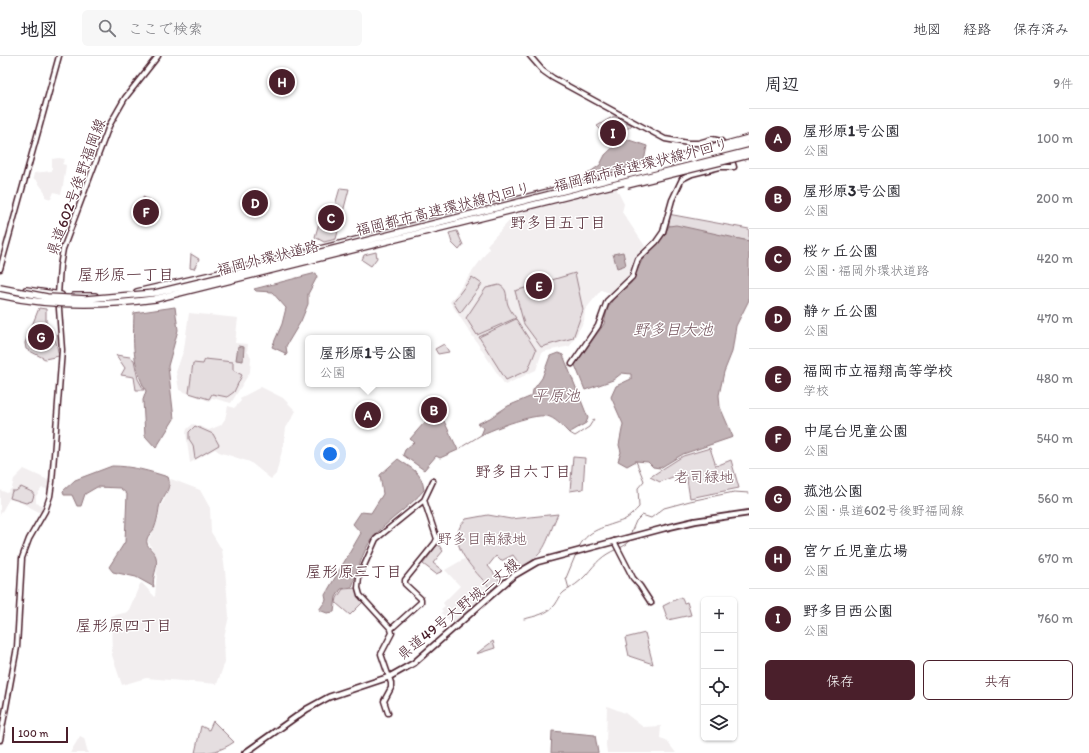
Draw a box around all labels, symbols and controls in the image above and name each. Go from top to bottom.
search box [82,10,362,46]
icon: search [96,17,118,39]
text: 地図 [20,18,58,41]
text: ここで検索 [128,20,203,38]
text: 地図 [913,21,941,38]
text: 経路 [963,21,991,38]
text: 保存済み [1013,21,1069,38]
pin: H [269,67,295,97]
text: 周辺 [765,74,799,94]
text: 9件 [1053,76,1073,91]
street label: 県道602号後野福岡線 [43,116,109,258]
pin: I [600,118,626,148]
text: 屋形原1号公園 [803,122,900,140]
text: A [774,131,782,146]
text: 100 m [1037,131,1073,146]
street label: 福岡都市高速環状線外回り [551,134,731,196]
text: 公園 [803,143,829,158]
street label: 福岡都市高速環状線内回り [353,178,533,240]
text: 屋形原3号公園 [803,182,901,200]
pin: D [242,188,268,218]
text: B [774,191,782,206]
text: 200 m [1036,191,1073,206]
pin: F [133,197,159,227]
pin: C [318,203,344,233]
text: 公園 [803,203,829,218]
district label: 野多目五丁目 [510,213,606,232]
street label: 福岡外環状道路 [215,237,321,279]
text: 桜ヶ丘公園 [803,242,878,260]
text: C [774,251,782,266]
text: 420 m [1036,251,1073,266]
text: 公園 · 福岡外環状道路 [803,263,929,278]
district label: 屋形原一丁目 [78,265,174,284]
pin: E [526,271,552,301]
text: 静ヶ丘公園 [803,302,878,320]
text: D [774,311,782,326]
text: 470 m [1037,311,1073,326]
water label: 野多目大池 [633,320,714,339]
pin: G [28,322,54,352]
text: 公園 [803,323,829,338]
popup [305,335,431,387]
text: 屋形原1号公園 [320,344,416,362]
text: 福岡市立福翔高等学校 [803,362,953,380]
text: 公園 [320,365,346,380]
text: E [774,371,782,386]
text: 480 m [1036,371,1073,386]
text: 学校 [803,383,829,398]
water label: 平原池 [532,386,581,405]
pin: B [421,395,447,425]
pin: A [355,400,381,430]
text: 中尾台児童公園 [803,422,908,440]
text: F [775,431,781,446]
text: 540 m [1036,431,1073,446]
text: 公園 [803,443,829,458]
your location [320,444,340,464]
district label: 野多目六丁目 [475,462,571,481]
park label: 老司緑地 [674,468,734,486]
text: 菰池公園 [803,482,863,500]
text: G [774,491,782,506]
text: 560 m [1037,491,1073,506]
text: 公園 · 県道602号後野福岡線 [803,503,964,518]
park label: 野多目南緑地 [437,530,527,548]
text: 宮ケ丘児童広場 [803,542,908,560]
text: H [774,551,783,566]
text: 670 m [1038,551,1073,566]
street label: 県道49号大野城二丈線 [393,554,523,664]
district label: 屋形原三丁目 [306,562,402,581]
text: 公園 [803,563,829,578]
map controls [701,597,737,741]
button: + [701,597,737,633]
text: 野多目西公園 [803,602,893,620]
text: I [776,611,780,626]
text: 760 m [1038,611,1073,626]
district label: 屋形原四丁目 [76,616,172,635]
text: 公園 [803,623,829,638]
button: − [701,633,737,669]
button: 保存 [765,660,915,700]
button: 共有 [923,660,1073,700]
button: locate [701,669,737,705]
button: layers [701,705,737,741]
scale bar [12,725,68,744]
text: 100 m [18,727,48,740]

